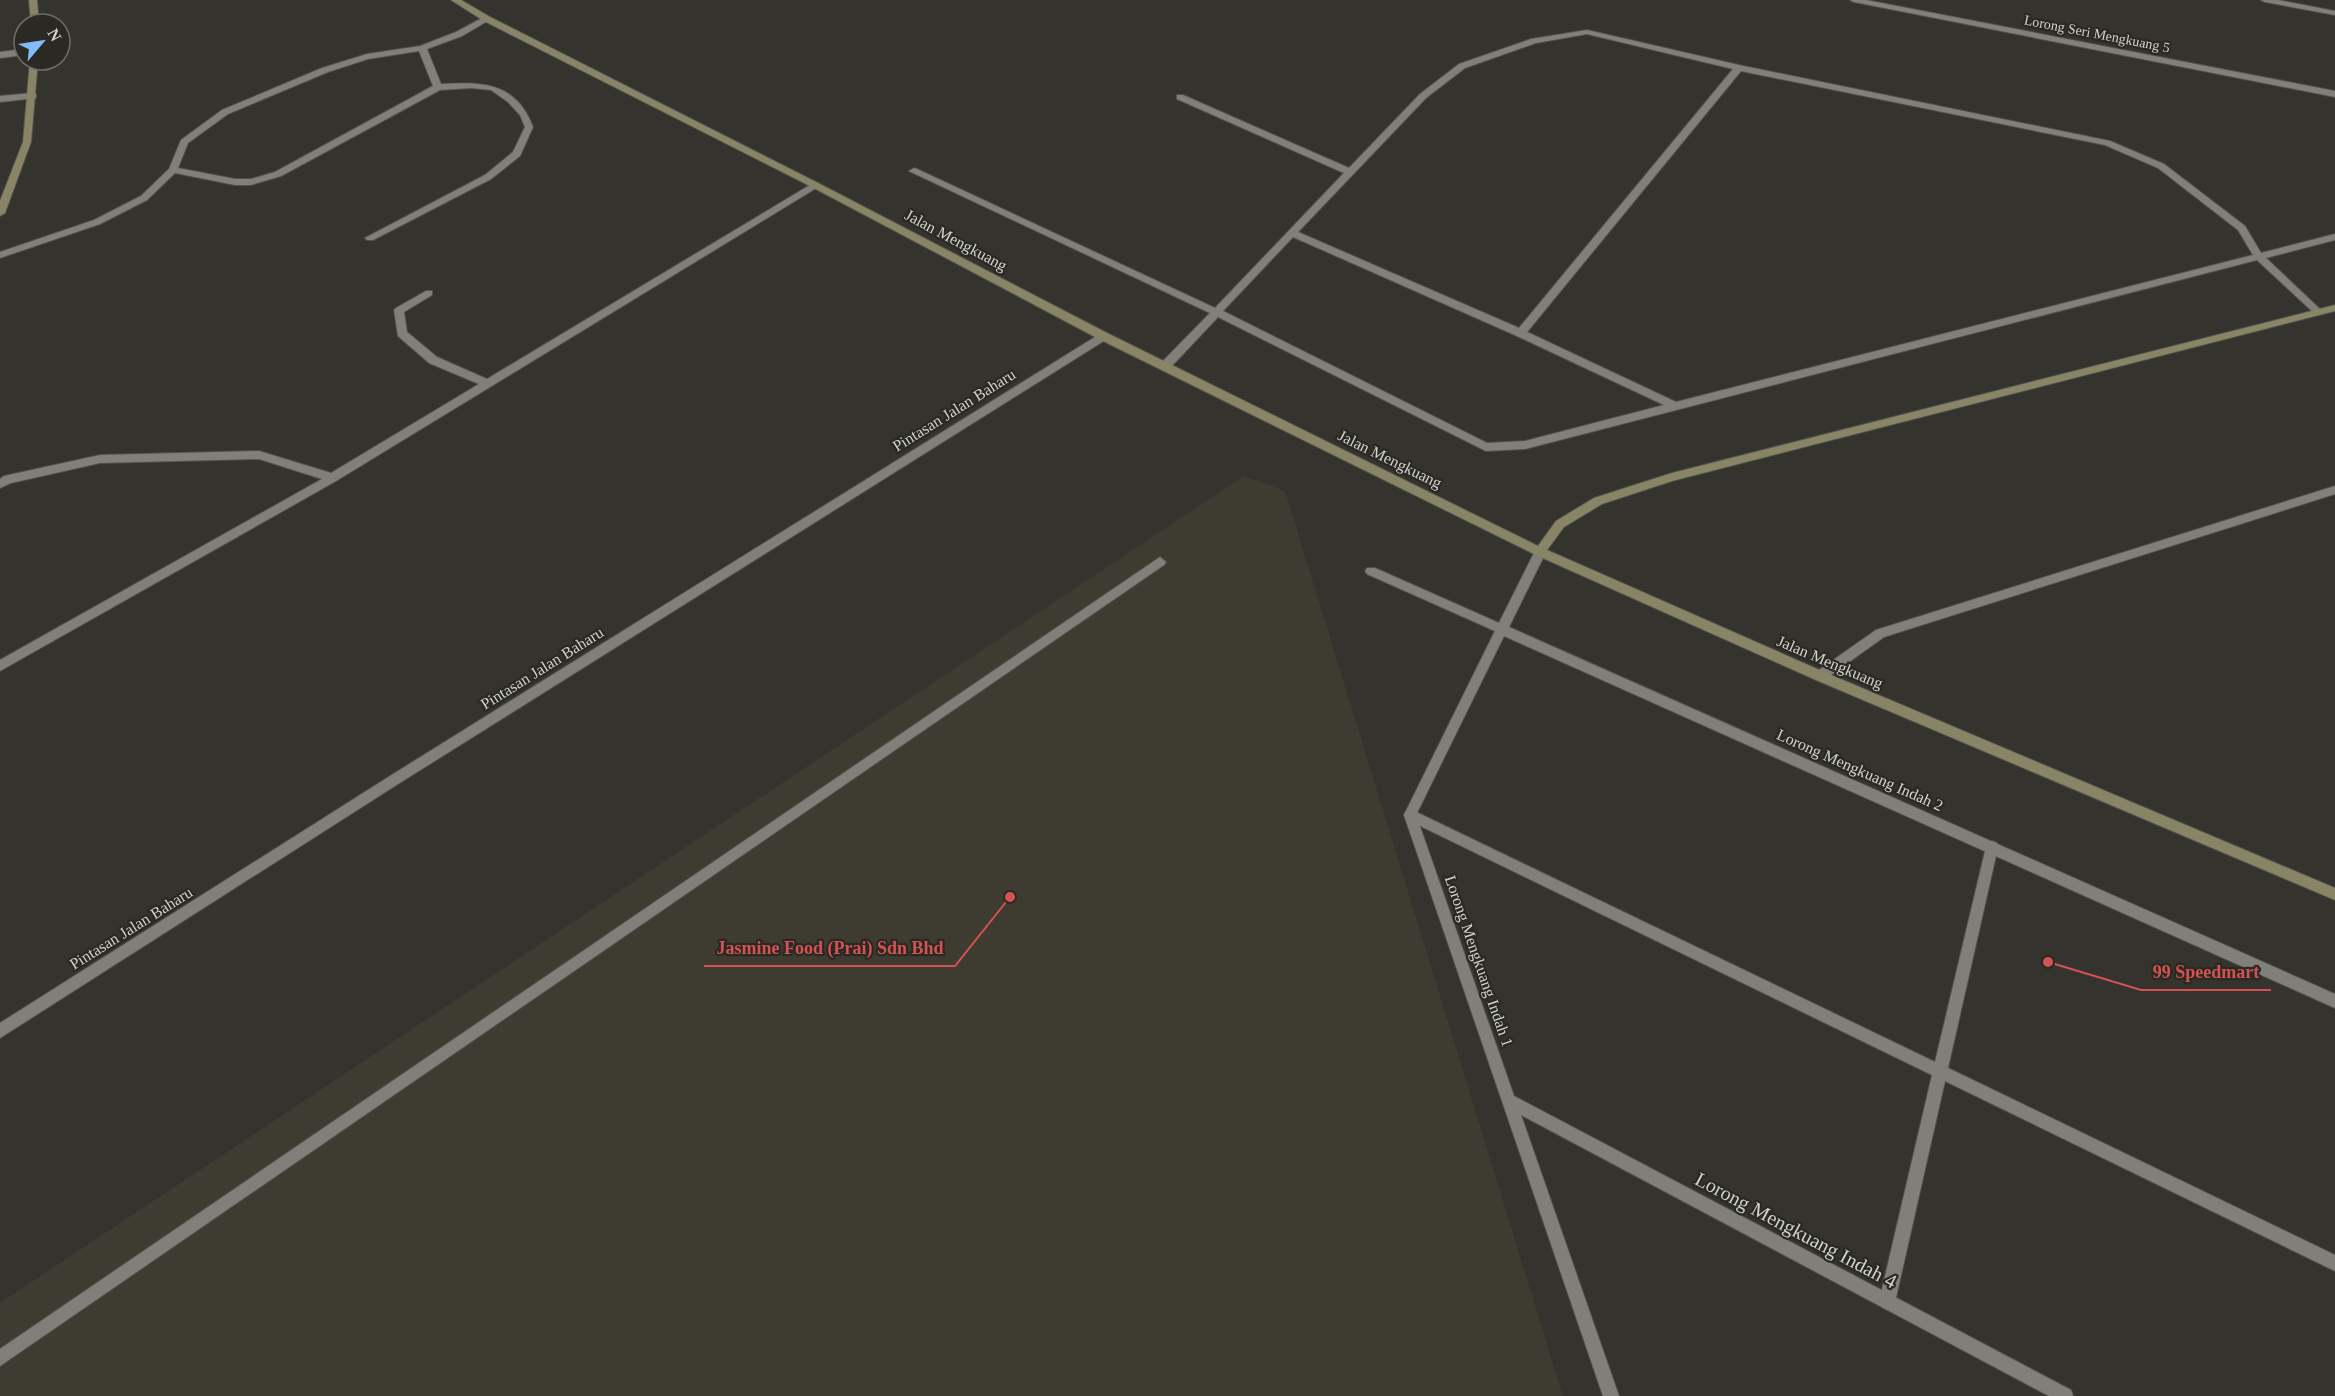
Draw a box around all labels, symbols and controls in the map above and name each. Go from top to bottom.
north arrow [12,12,72,72]
street label: Lorong Seri Mengkuang 5 [2023,13,2171,55]
text: N [44,26,65,45]
street label: Jalan Mengkuang [902,206,1010,275]
street label: Pintasan Jalan Baharu [890,365,1018,455]
street label: Jalan Mengkuang [1335,427,1445,492]
street label: Pintasan Jalan Baharu [478,623,606,713]
street label: Jalan Mengkuang [1774,632,1885,693]
street label: Lorong Mengkuang Indah 2 [1774,726,1946,815]
street label: Lorong Mengkuang Indah 1 [1441,873,1516,1049]
street label: Pintasan Jalan Baharu [67,883,195,973]
callout: Jasmine Food (Prai) Sdn Bhd [704,930,955,966]
text: Jasmine Food (Prai) Sdn Bhd [716,938,944,959]
callout: 99 Speedmart [2141,954,2271,990]
text: 99 Speedmart [2153,962,2259,982]
street label: Lorong Mengkuang Indah 4 [1691,1167,1900,1293]

